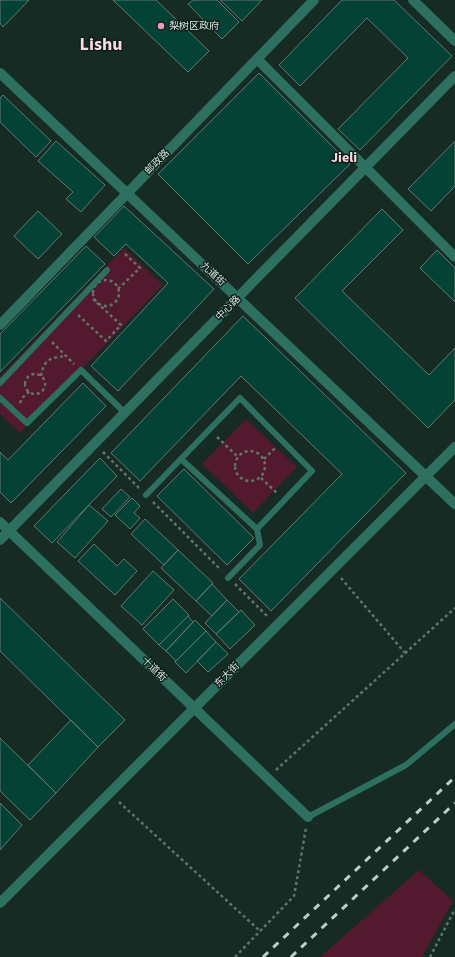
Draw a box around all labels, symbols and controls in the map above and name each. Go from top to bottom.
place label: 梨树区政府 [169,19,219,33]
marker: 梨树区政府 [156,21,166,31]
district label: Lishu [80,32,122,57]
street label: 邮政路 [142,146,172,178]
district label: Jieli [331,148,357,168]
street label: 九道街 [197,259,229,289]
street label: 中心路 [212,292,244,324]
street label: 十道街 [138,654,170,684]
street label: 东大街 [211,659,243,691]

